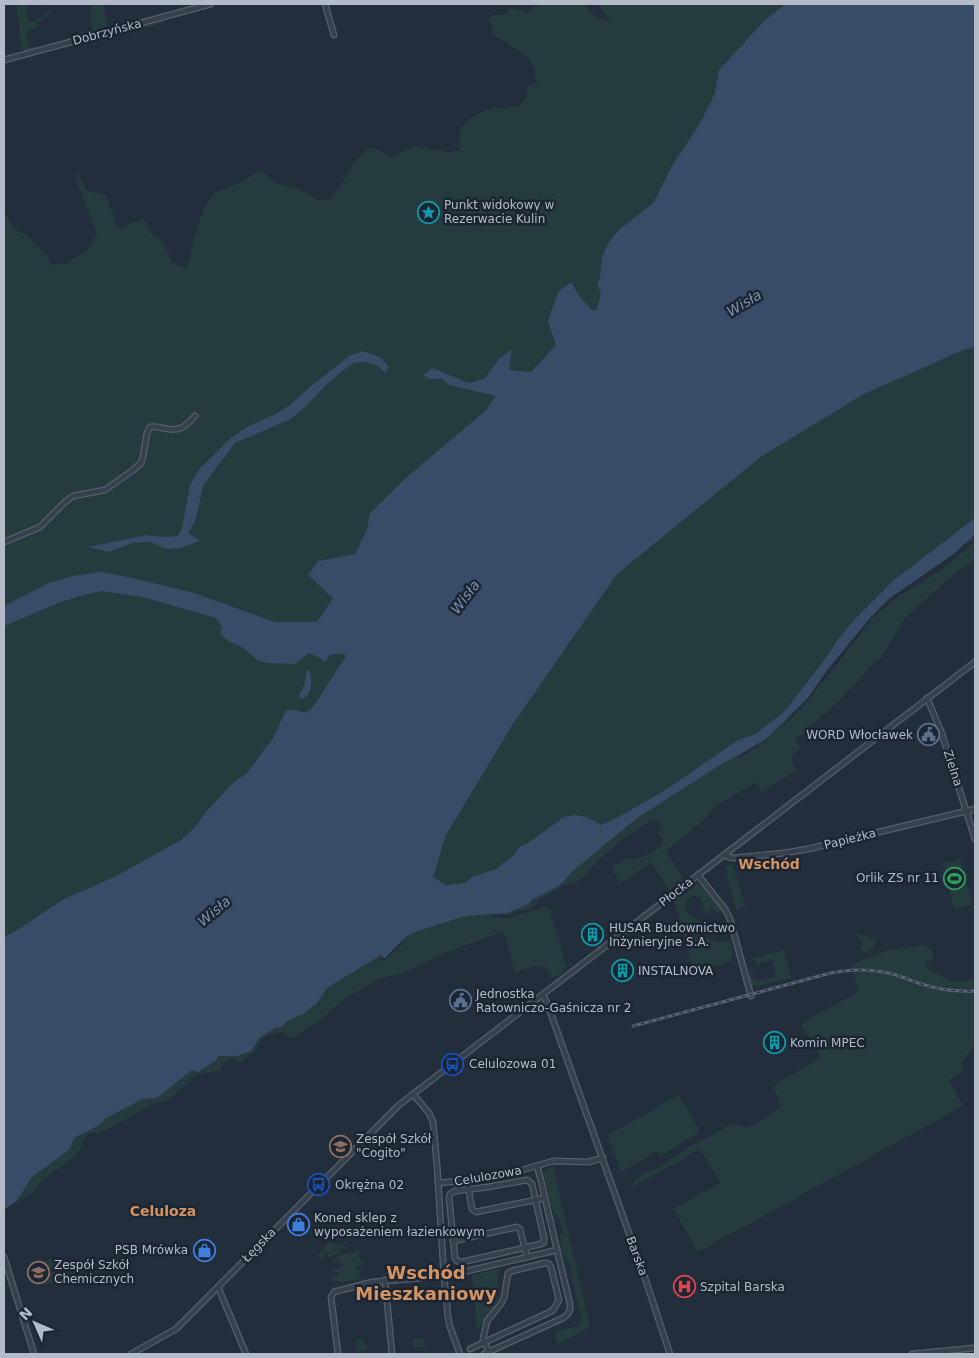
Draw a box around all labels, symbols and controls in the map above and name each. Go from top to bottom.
street label: Dobrzyńska [71,16,143,48]
place label: Punkt widokowy w Rezerwacie Kulin [444,198,554,226]
place icon: Punkt widokowy w Rezerwacie Kulin [416,200,440,224]
water label: Wisła [724,286,764,320]
water label: Wisła [447,577,483,617]
public building icon: WORD Włocławek [917,723,941,747]
place label: WORD Włocławek [806,728,913,742]
street label: Zielna [941,748,965,788]
street label: Papieżka [823,826,877,852]
district label: Wschód [738,856,800,872]
sports icon: Orlik ZS nr 11 [943,866,967,890]
place label: Orlik ZS nr 11 [856,871,939,885]
street label: Płocka [656,875,696,909]
water label: Wisła [194,893,234,929]
place label: HUSAR Budownictwo Inżynieryjne S.A. [609,921,735,949]
building icon: HUSAR Budownictwo Inżynieryjne S.A. [581,923,605,947]
building icon: INSTALNOVA [610,959,634,983]
place label: INSTALNOVA [638,964,714,978]
place label: Jednostka Ratowniczo-Gaśnicza nr 2 [475,987,631,1015]
public building icon: Jednostka Ratowniczo-Gaśnicza nr 2 [448,989,472,1013]
building icon: Komin MPEC [762,1031,786,1055]
place label: Komin MPEC [790,1036,865,1050]
bus stop icon: Celulozowa 01 [441,1052,465,1076]
place label: Celulozowa 01 [469,1057,556,1071]
place label: Zespół Szkół "Cogito" [356,1132,432,1160]
school or university icon: Zespół Szkół "Cogito" [328,1134,352,1158]
street label: Celulozowa [453,1163,523,1189]
bus stop icon: Okrężna 02 [307,1173,331,1197]
place label: Okrężna 02 [335,1178,404,1192]
district label: Celuloza [130,1203,196,1219]
place label: Koned sklep z wyposażeniem łazienkowym [314,1211,485,1239]
shop icon: Koned sklep z wyposażeniem łazienkowym [286,1213,310,1237]
street label: Łęgska [239,1225,279,1266]
street label: Barska [623,1234,651,1278]
shop icon: PSB Mrówka [192,1238,216,1262]
place label: PSB Mrówka [115,1243,188,1257]
place label: Zespół Szkół Chemicznych [54,1258,134,1286]
school or university icon: Zespół Szkół Chemicznych [26,1260,50,1284]
district label: Wschód Mieszkaniowy [355,1262,497,1304]
hospital icon: Szpital Barska [672,1275,696,1299]
place label: Szpital Barska [700,1280,785,1294]
north arrow [10,1298,60,1348]
text: N [16,1304,36,1324]

